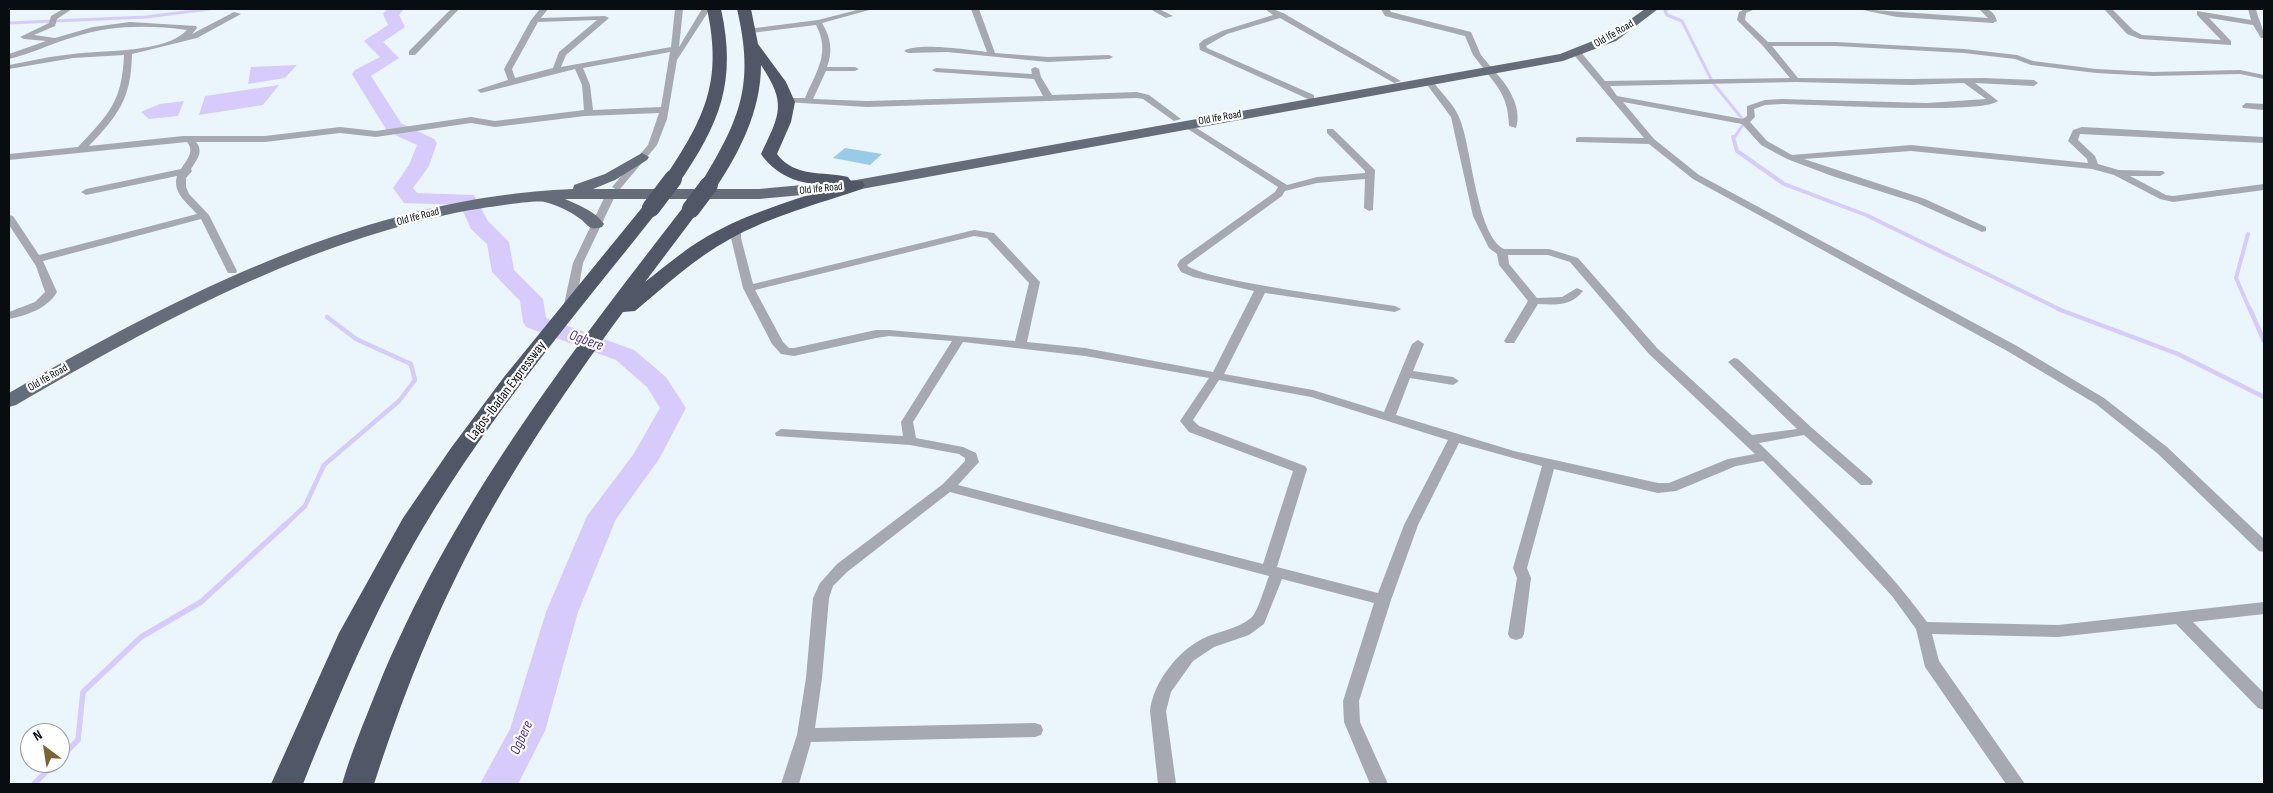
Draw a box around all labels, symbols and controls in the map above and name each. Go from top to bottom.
street label: Old Ife Road [1592,17,1636,51]
street label: Old Ife Road [1197,108,1243,128]
street label: Old Ife Road [799,180,843,198]
street label: Old Ife Road [395,205,441,229]
water label: Ogbere [566,327,606,355]
street label: Lagos-Ibadan Expressway [464,338,550,444]
street label: Old Ife Road [26,361,70,395]
water label: Ogbere [507,718,537,758]
north arrow [20,723,70,773]
text: N [30,726,45,745]

